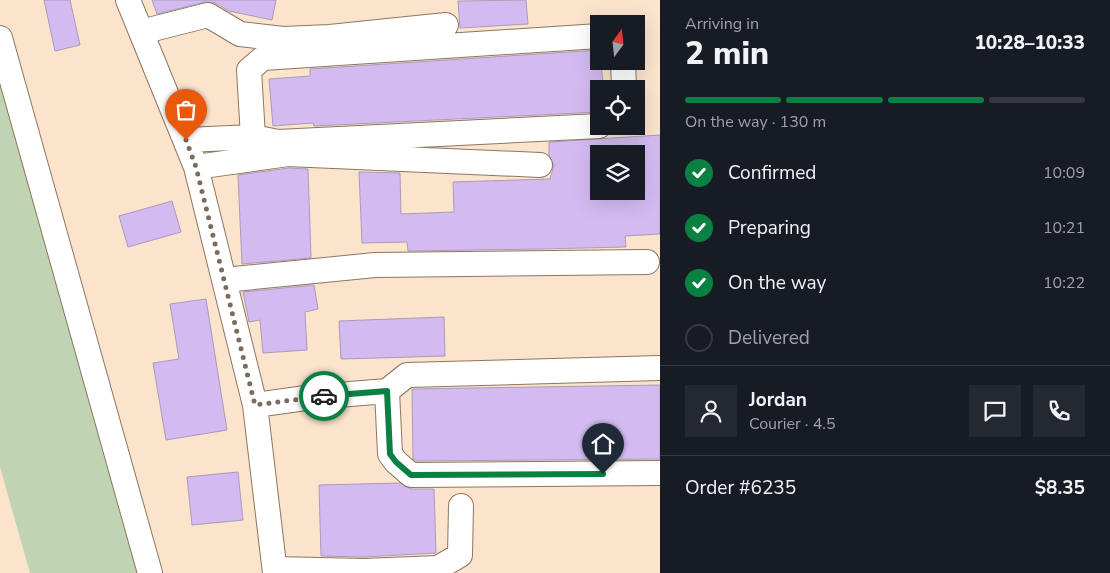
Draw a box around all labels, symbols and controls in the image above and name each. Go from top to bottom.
text: Arriving in [685,13,759,35]
north arrow [590,15,645,70]
map controls [590,15,645,200]
text: 10:28–10:33 [974,30,1085,56]
text: 2 min [685,32,769,75]
button: locate [590,80,645,135]
pin [165,89,207,140]
icon: bag [172,96,200,124]
text: On the way · 130 m [685,111,826,133]
button: layers [590,145,645,200]
icon: check [685,159,713,187]
text: Confirmed [728,160,816,186]
text: 10:09 [1043,162,1085,184]
icon: check [685,214,713,242]
text: Preparing [728,215,811,241]
text: 10:21 [1043,217,1085,239]
icon: check [685,269,713,297]
text: On the way [728,270,826,296]
text: 10:22 [1043,272,1085,294]
text: Delivered [728,325,810,351]
courier [299,371,349,421]
icon: car [310,382,338,410]
button: person [685,385,737,437]
button: chat [969,385,1021,437]
button: phone [1033,385,1085,437]
text: Jordan [749,387,807,413]
text: Courier · 4.5 [749,413,835,435]
pin [582,423,624,474]
icon: home [589,430,617,458]
text: Order #6235 [685,475,796,501]
text: $8.35 [1035,475,1085,501]

